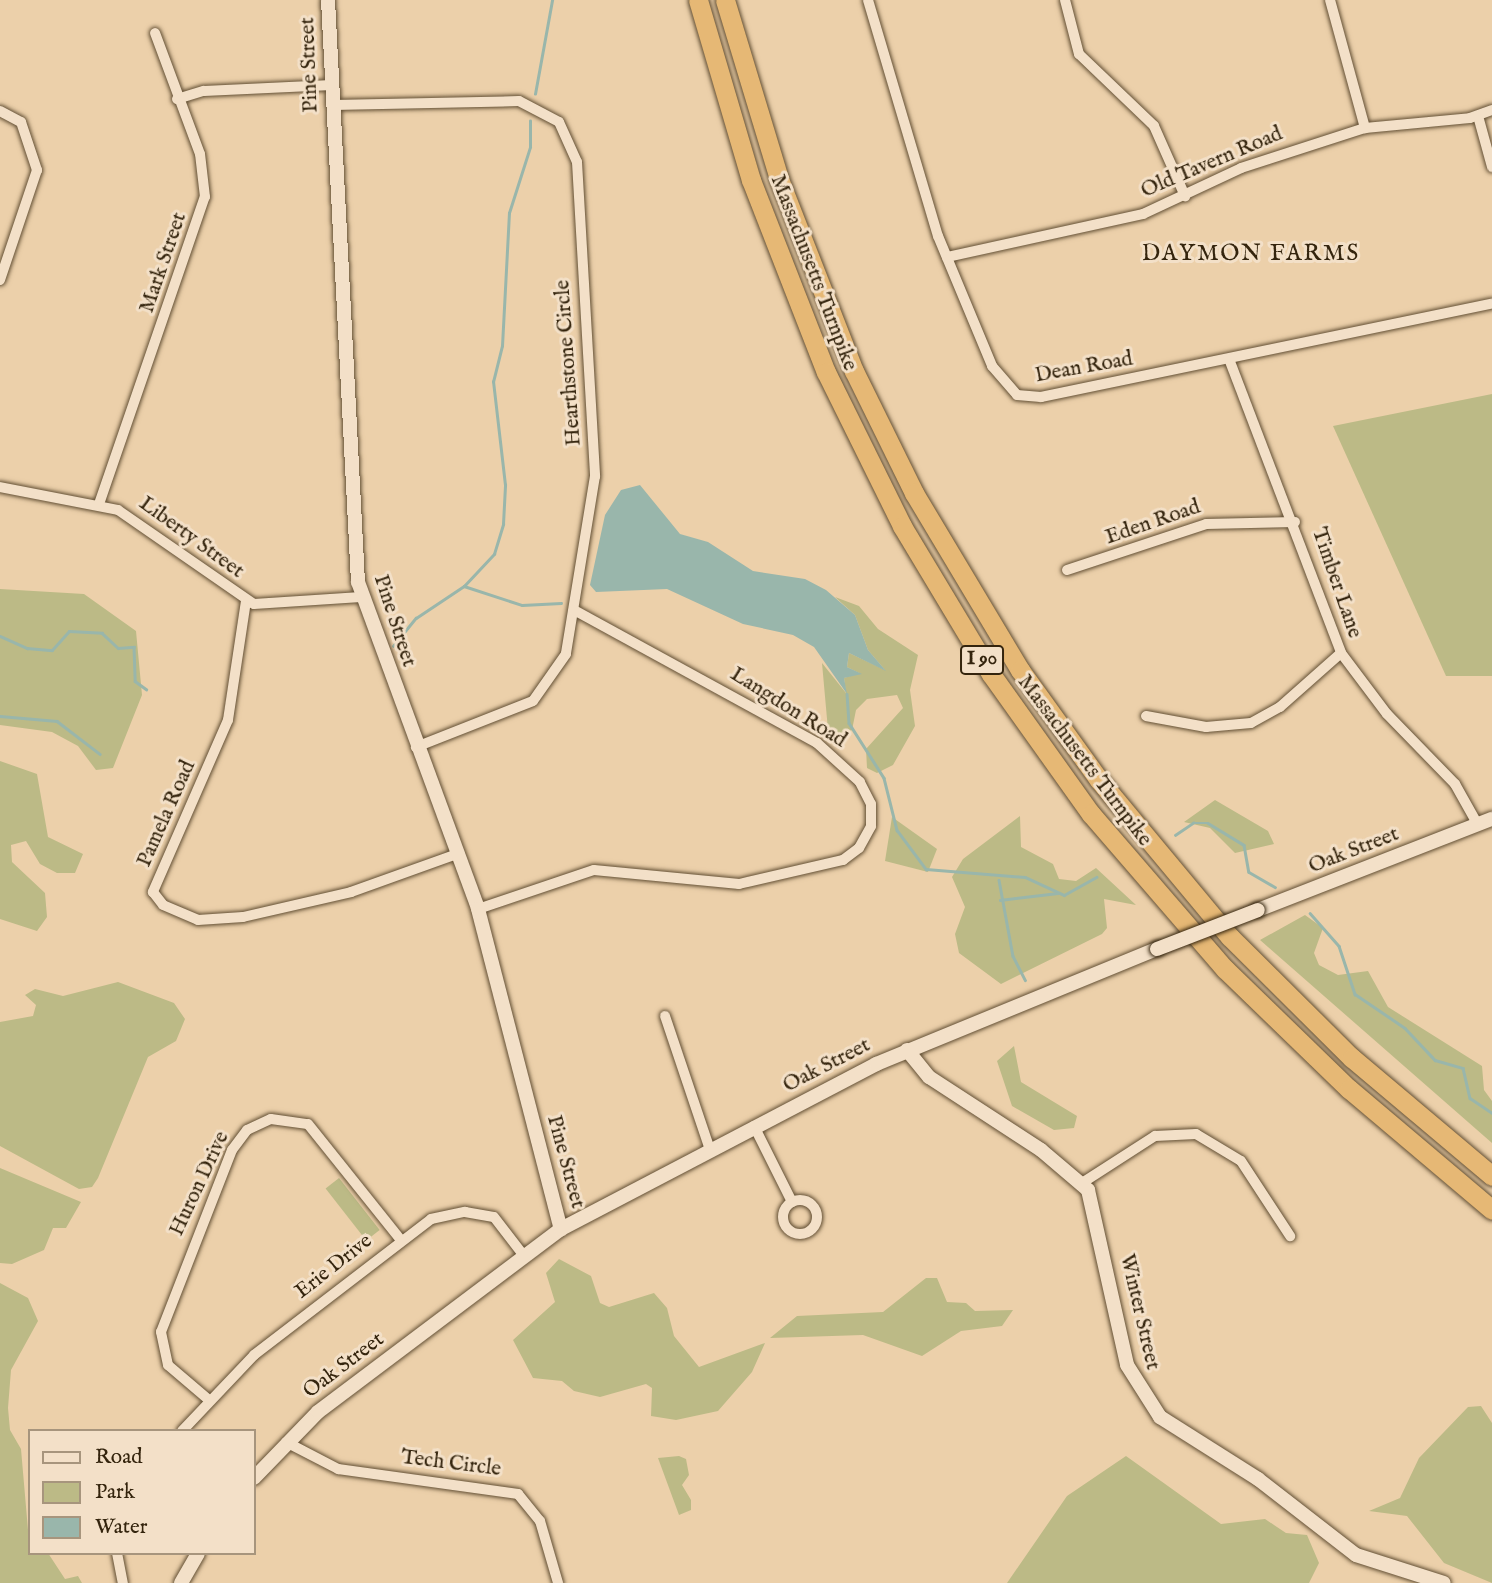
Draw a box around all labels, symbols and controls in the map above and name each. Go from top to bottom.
street label: Pine Street [296,17,324,113]
street label: Old Tavern Road [1137,122,1287,204]
street label: Massachusetts Turnpike [764,171,862,375]
street label: Mark Street [135,210,193,316]
district label: DAYMON FARMS [1143,240,1359,268]
street label: Hearthstone Circle [551,279,587,447]
street label: Dean Road [1033,347,1135,389]
street label: Liberty Street [134,492,248,584]
street label: Eden Road [1102,495,1204,551]
street label: Timber Lane [1305,525,1367,641]
street label: Pine Street [367,572,421,670]
road number: I 90 [959,645,1005,676]
street label: Langdon Road [725,662,851,754]
street label: Massachusetts Turnpike [1011,670,1157,852]
street label: Pamela Road [132,757,202,871]
street label: Oak Street [1305,822,1403,880]
street label: Oak Street [779,1033,875,1099]
street label: Pine Street [540,1113,590,1211]
street label: Huron Drive [165,1128,235,1240]
street label: Erie Drive [290,1229,378,1305]
street label: Winter Street [1113,1252,1165,1372]
street label: Oak Street [299,1328,389,1404]
legend [28,1429,256,1555]
text: Road [95,1444,142,1471]
street label: Tech Circle [400,1445,502,1483]
text: Park [95,1479,135,1506]
text: Water [95,1514,147,1541]

